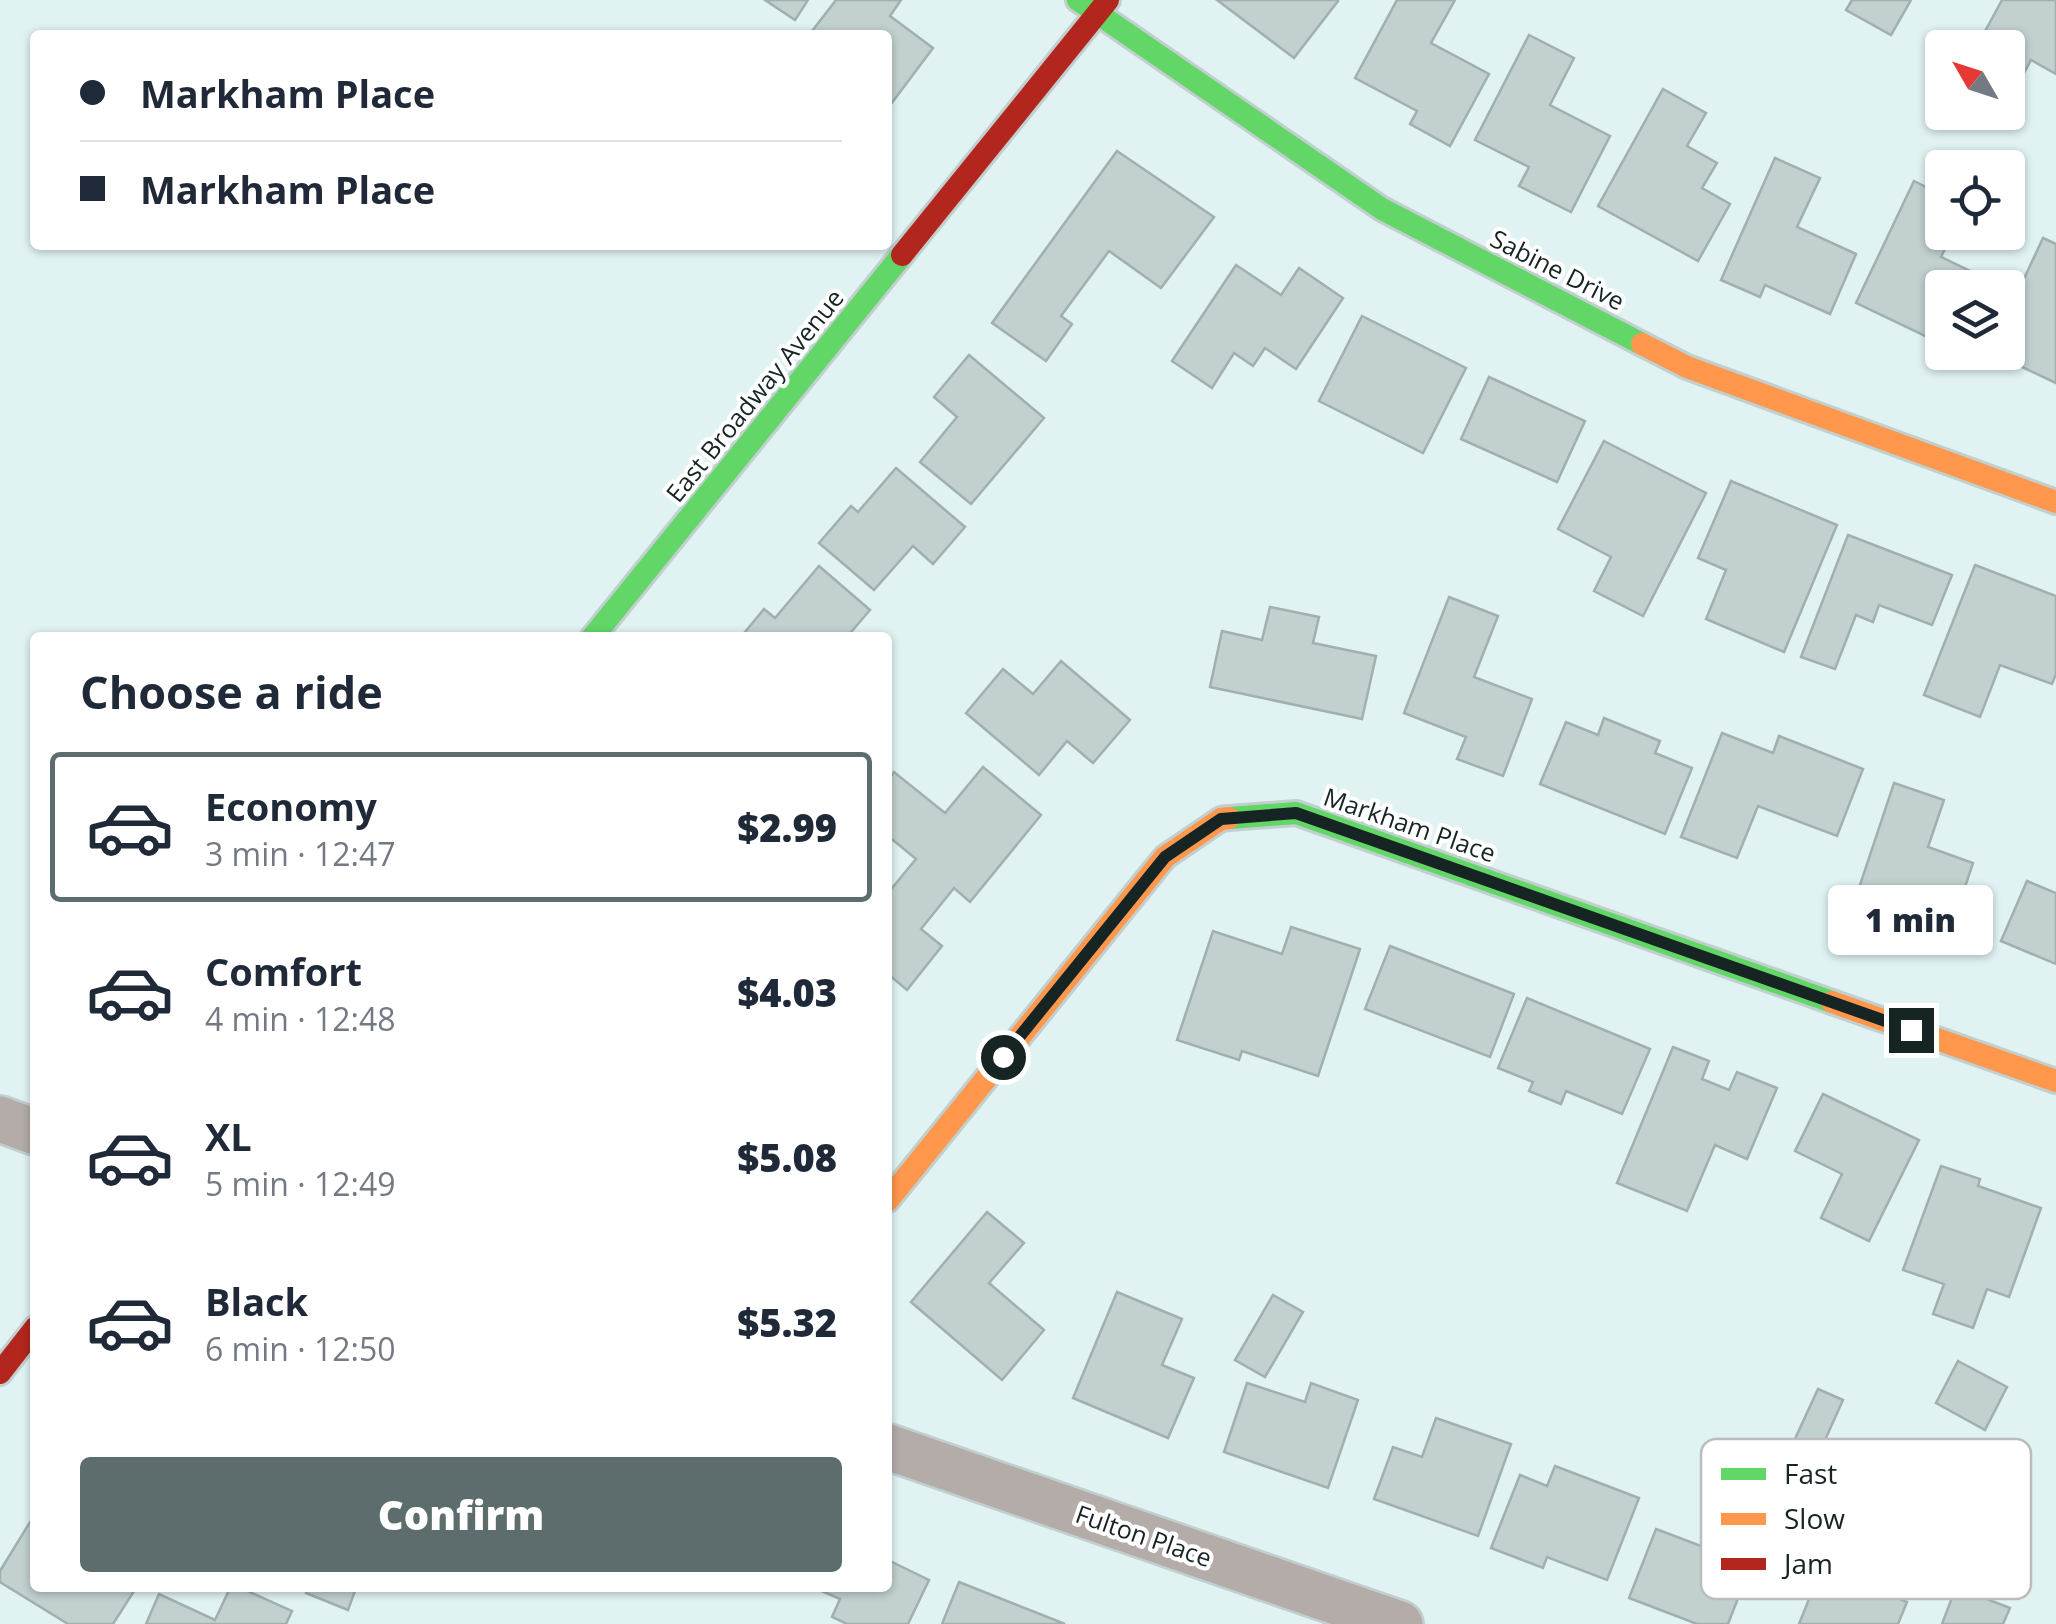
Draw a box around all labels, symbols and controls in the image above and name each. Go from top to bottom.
north arrow [1925,30,2025,130]
map controls [1925,30,2025,370]
text: Markham Place [140,67,435,119]
button: locate [1925,150,2025,250]
text: Markham Place [140,163,435,215]
street label: Sabine Drive [1485,221,1631,317]
button: layers [1925,270,2025,370]
street label: East Broadway Avenue [657,281,851,509]
text: Choose a ride [80,661,383,722]
street label: Markham Place [1319,779,1501,869]
text: Economy [205,780,377,832]
icon: car [85,782,175,872]
text: $2.99 [737,801,837,853]
text: 3 min · 12:47 [205,832,396,875]
callout: 1 min [1828,885,1994,955]
text: 1 min [1865,898,1956,941]
text: Comfort [205,945,362,997]
icon: car [85,947,175,1037]
text: $4.03 [737,966,837,1018]
text: 4 min · 12:48 [205,997,396,1040]
route end [1889,1008,1934,1053]
route start [981,1035,1026,1080]
text: XL [205,1110,252,1162]
icon: car [85,1112,175,1202]
text: $5.08 [737,1131,837,1183]
text: 5 min · 12:49 [205,1162,396,1205]
text: Black [205,1275,308,1327]
icon: car [85,1277,175,1367]
text: $5.32 [737,1296,837,1348]
text: 6 min · 12:50 [205,1327,396,1370]
legend [1701,1439,2031,1599]
text: Fast [1784,1454,1837,1492]
button: Confirm [80,1457,842,1572]
street label: Fulton Place [1072,1496,1216,1574]
text: Slow [1784,1499,1845,1537]
text: Jam [1781,1544,1833,1582]

